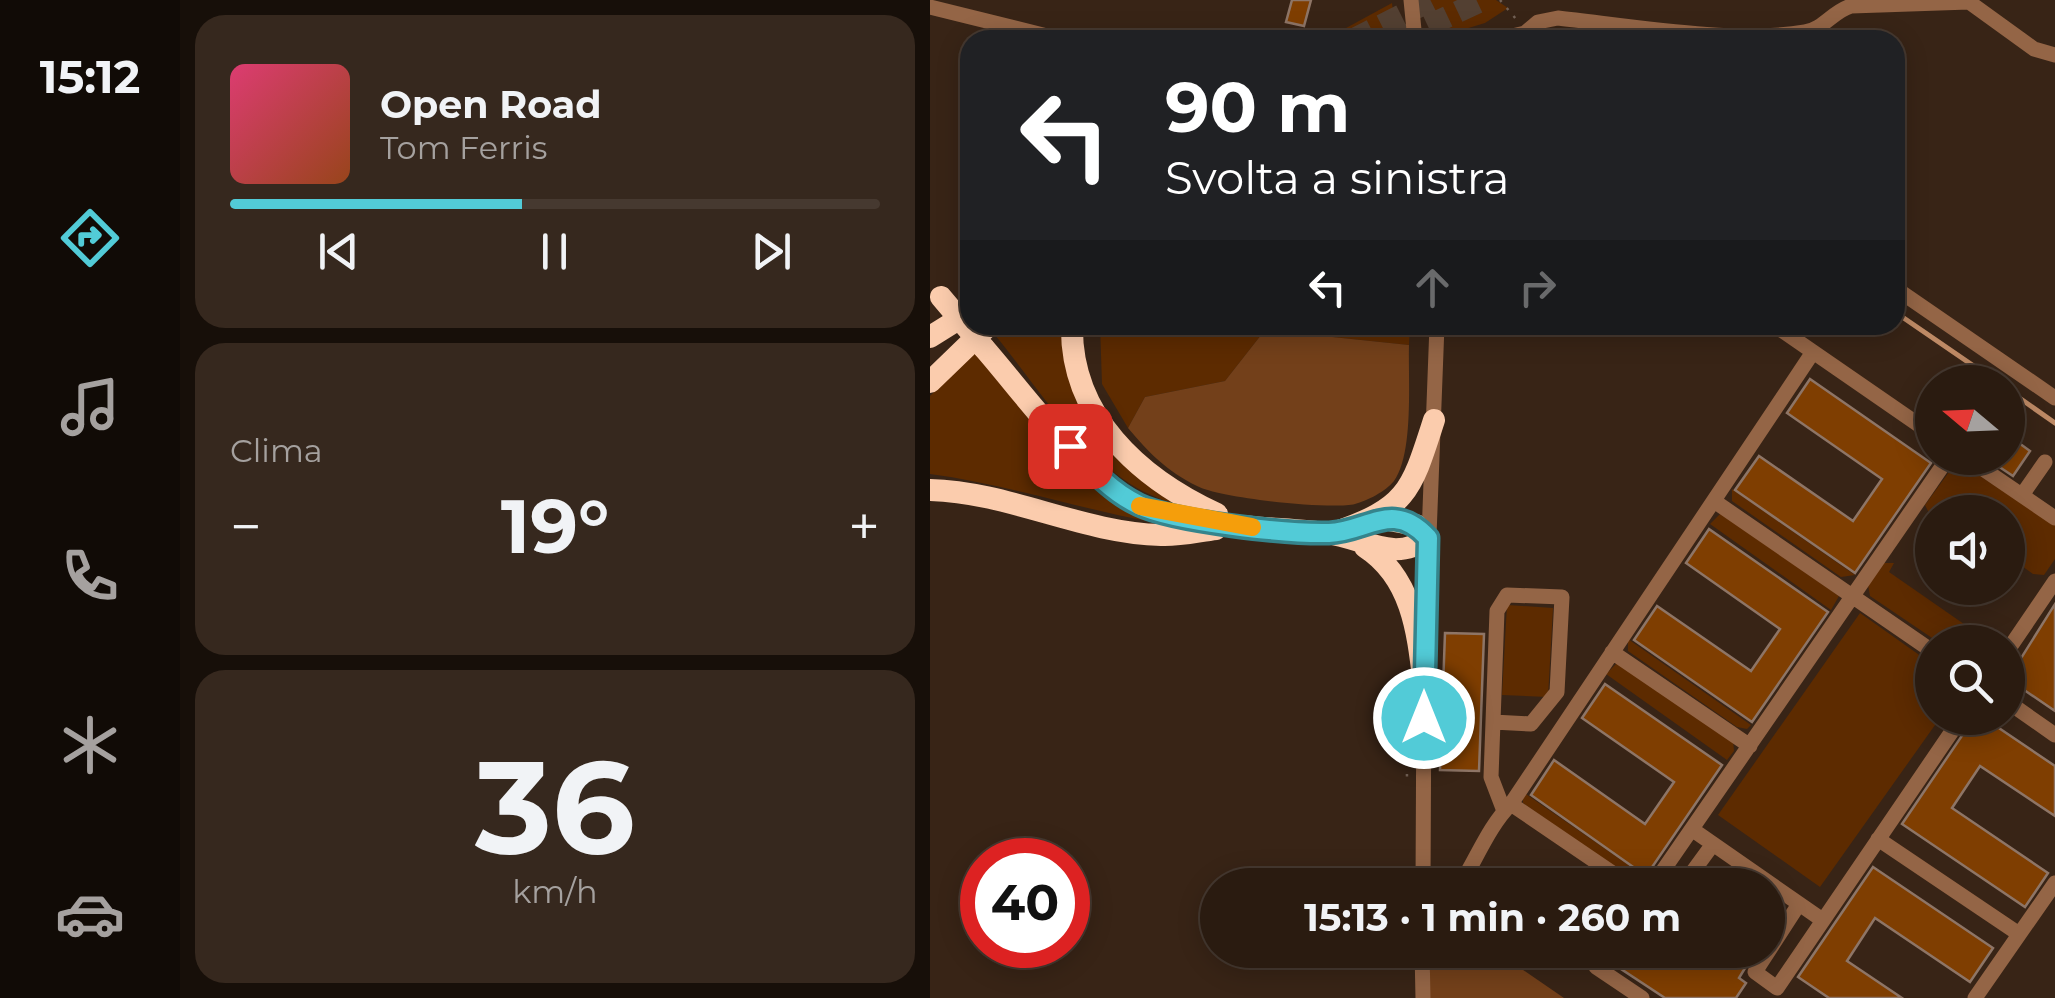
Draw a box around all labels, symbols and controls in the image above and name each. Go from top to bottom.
text: 15:12 [40,49,140,104]
text: 90 m [1165,64,1350,150]
icon: left [1000,70,1130,200]
text: Open Road [380,81,602,128]
text: Tom Ferris [380,128,547,167]
text: Svolta a sinistra [1165,150,1510,205]
icon: directions [55,203,125,273]
icon: previous [311,224,366,279]
icon: pause [527,224,582,279]
icon: next [744,224,799,279]
icon: left [1300,260,1355,315]
icon: ahead [1405,260,1460,315]
icon: right [1510,260,1565,315]
north arrow [1915,365,2025,475]
map controls [1915,365,2025,735]
icon: music [55,372,125,442]
pin [1028,404,1113,489]
icon: arrive [1043,419,1098,474]
text: Clima [230,431,323,470]
text: 19° [501,480,609,572]
text: − [230,493,262,560]
text: + [848,493,880,560]
button: sound [1915,495,2025,605]
icon: phone [55,541,125,611]
button: search [1915,625,2025,735]
position arrow [1372,666,1476,770]
icon: climate [55,710,125,780]
text: 36 [475,727,635,886]
speed limit sign: 40 [960,838,1090,968]
text: km/h [512,872,598,911]
icon: car [55,879,125,949]
text: 15:13 · 1 min · 260 m [1304,894,1681,941]

